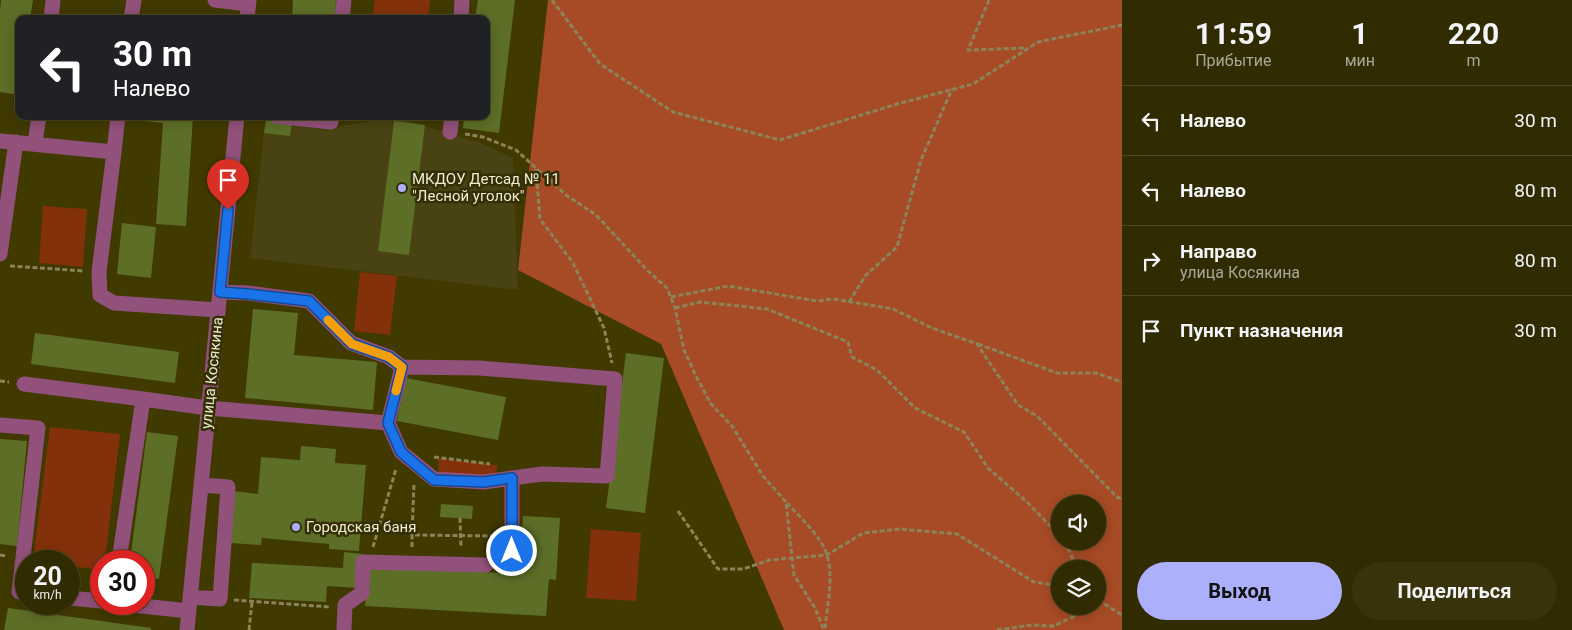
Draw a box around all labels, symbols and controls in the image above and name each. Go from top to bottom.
text: 11:59 [1195,16,1272,51]
text: 1 [1351,16,1368,51]
text: 220 [1448,16,1499,51]
text: 30 m [113,34,192,75]
icon: left [30,35,95,100]
text: Прибытие [1195,51,1271,70]
text: мин [1345,51,1375,70]
text: m [1466,51,1480,70]
text: Налево [113,76,190,101]
icon: left [1137,107,1165,135]
text: Налево [1180,109,1246,132]
text: 30 m [1514,109,1557,132]
pin [207,159,249,210]
icon: arrive [214,166,242,194]
place label: МКДОУ Детсад № 11 "Лесной уголок" [412,170,560,205]
icon: left [1137,177,1165,205]
text: Налево [1180,179,1246,202]
text: 80 m [1514,179,1557,202]
marker: МКДОУ Детсад № 11 "Лесной уголок" [396,182,408,194]
text: Направо [1180,240,1257,263]
icon: right [1137,247,1165,275]
text: 80 m [1514,249,1557,272]
text: улица Косякина [1180,263,1300,282]
street label: улица Косякина [197,316,227,430]
icon: arrive [1137,317,1165,345]
text: Пункт назначения [1180,319,1343,342]
text: 30 m [1514,319,1557,342]
map controls [1051,495,1106,615]
button: sound [1051,495,1106,550]
place label: Городская баня [306,518,416,536]
marker: Городская баня [290,521,302,533]
position arrow [485,524,537,576]
speed limit sign: 30 [90,550,155,615]
button: layers [1051,560,1106,615]
text: 20 [33,562,62,591]
button: Выход [1137,562,1342,620]
button: Поделиться [1352,562,1557,620]
text: km/h [33,588,62,602]

